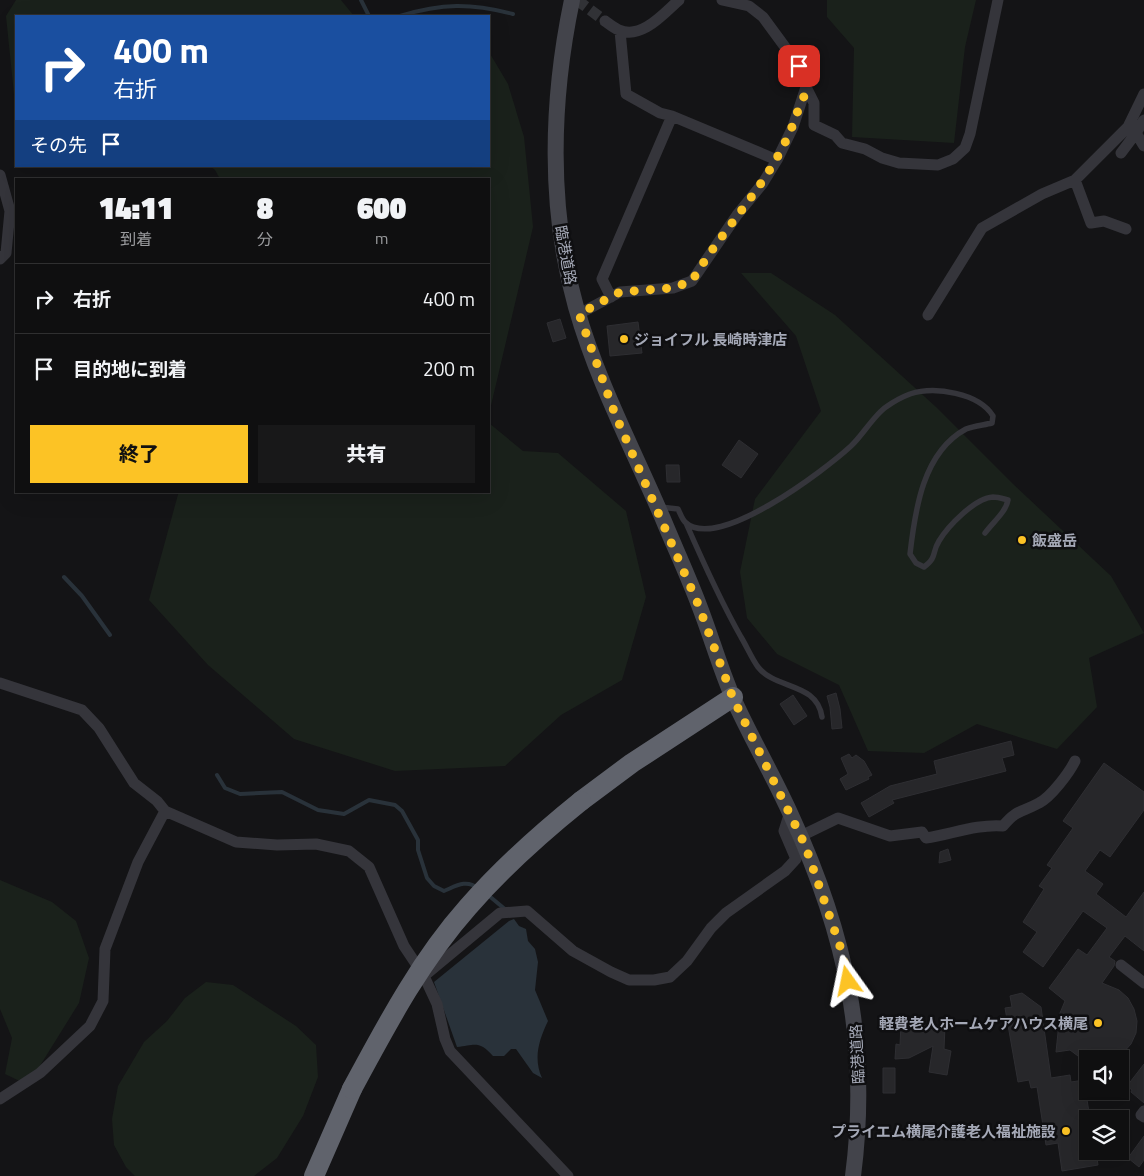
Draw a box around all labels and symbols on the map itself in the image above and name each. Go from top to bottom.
pin [778,45,820,87]
street label: 臨港道路 [549,223,583,287]
place label: ジョイフル 長崎時津店 [634,328,787,351]
marker: ジョイフル 長崎時津店 [618,333,630,345]
place label: 飯盛岳 [1032,529,1077,552]
marker: 飯盛岳 [1016,534,1028,546]
position arrow [821,954,873,1006]
place label: 軽費老人ホームケアハウス横尾 [879,1012,1088,1035]
marker: 軽費老人ホームケアハウス横尾 [1092,1017,1104,1029]
street label: 臨港道路 [844,1023,870,1085]
place label: プライエム横尾介護老人福祉施設 [831,1120,1056,1143]
marker: プライエム横尾介護老人福祉施設 [1060,1125,1072,1137]

